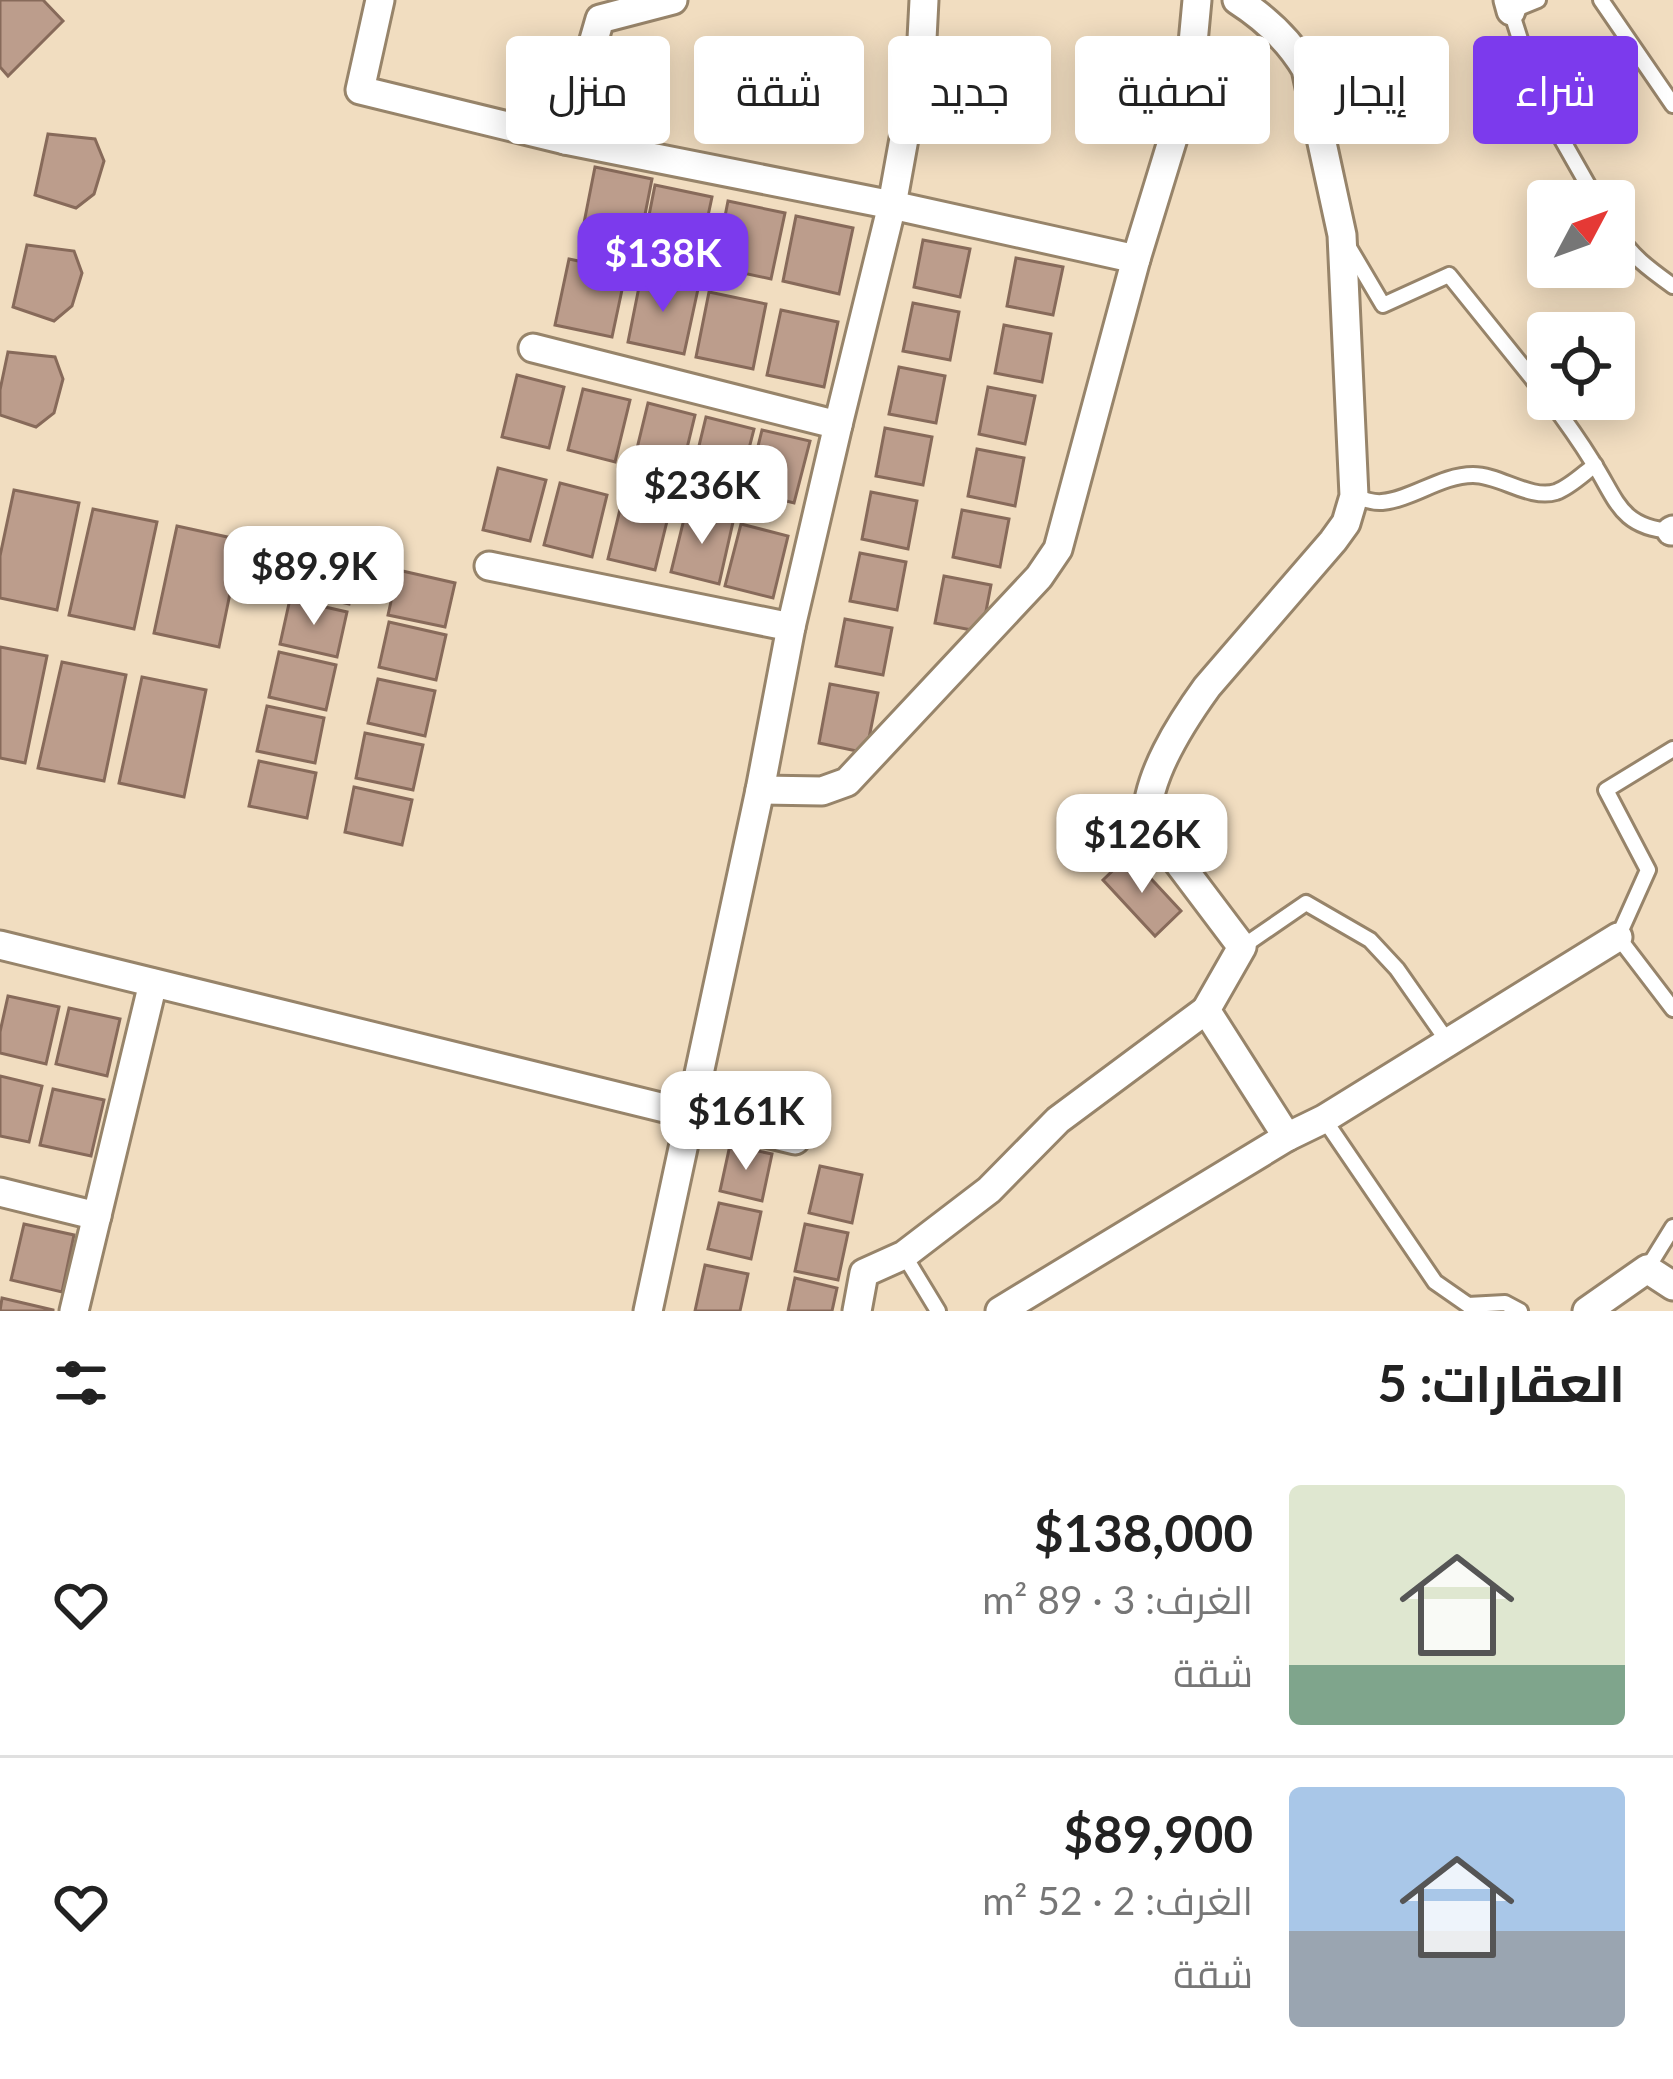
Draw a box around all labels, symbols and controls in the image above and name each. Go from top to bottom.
chip: منزل [506,36,670,144]
chip: شقة [694,36,864,144]
chip: جديد [888,36,1051,144]
chip: تصفية [1075,36,1270,144]
chip: إيجار [1294,36,1449,144]
chip: شراء [1473,36,1638,144]
north arrow [1527,180,1635,288]
map controls [1527,180,1635,420]
pin: $138K [579,213,747,315]
text: $138K [604,229,722,275]
button: locate [1527,312,1635,420]
pin: $236K [618,445,786,547]
text: $236K [643,461,761,507]
pin: $89.9K [216,526,412,628]
text: $89.9K [251,542,377,588]
pin: $126K [1058,794,1226,896]
text: $126K [1083,810,1201,856]
pin: $161K [662,1071,830,1173]
text: $161K [687,1087,805,1133]
icon: filters [48,1350,114,1416]
text: العقارات: 5 [1377,1352,1625,1413]
text: $138,000 [1034,1502,1253,1563]
icon: home [1385,1533,1529,1677]
icon: heart [48,1572,114,1638]
text: الغرف: 3 · 89 m² [982,1576,1253,1622]
text: شقة [1173,1649,1253,1695]
text: $89,900 [1064,1803,1253,1864]
icon: home [1385,1835,1529,1979]
icon: heart [48,1874,114,1940]
text: الغرف: 2 · 52 m² [982,1877,1253,1923]
text: شقة [1173,1950,1253,1996]

